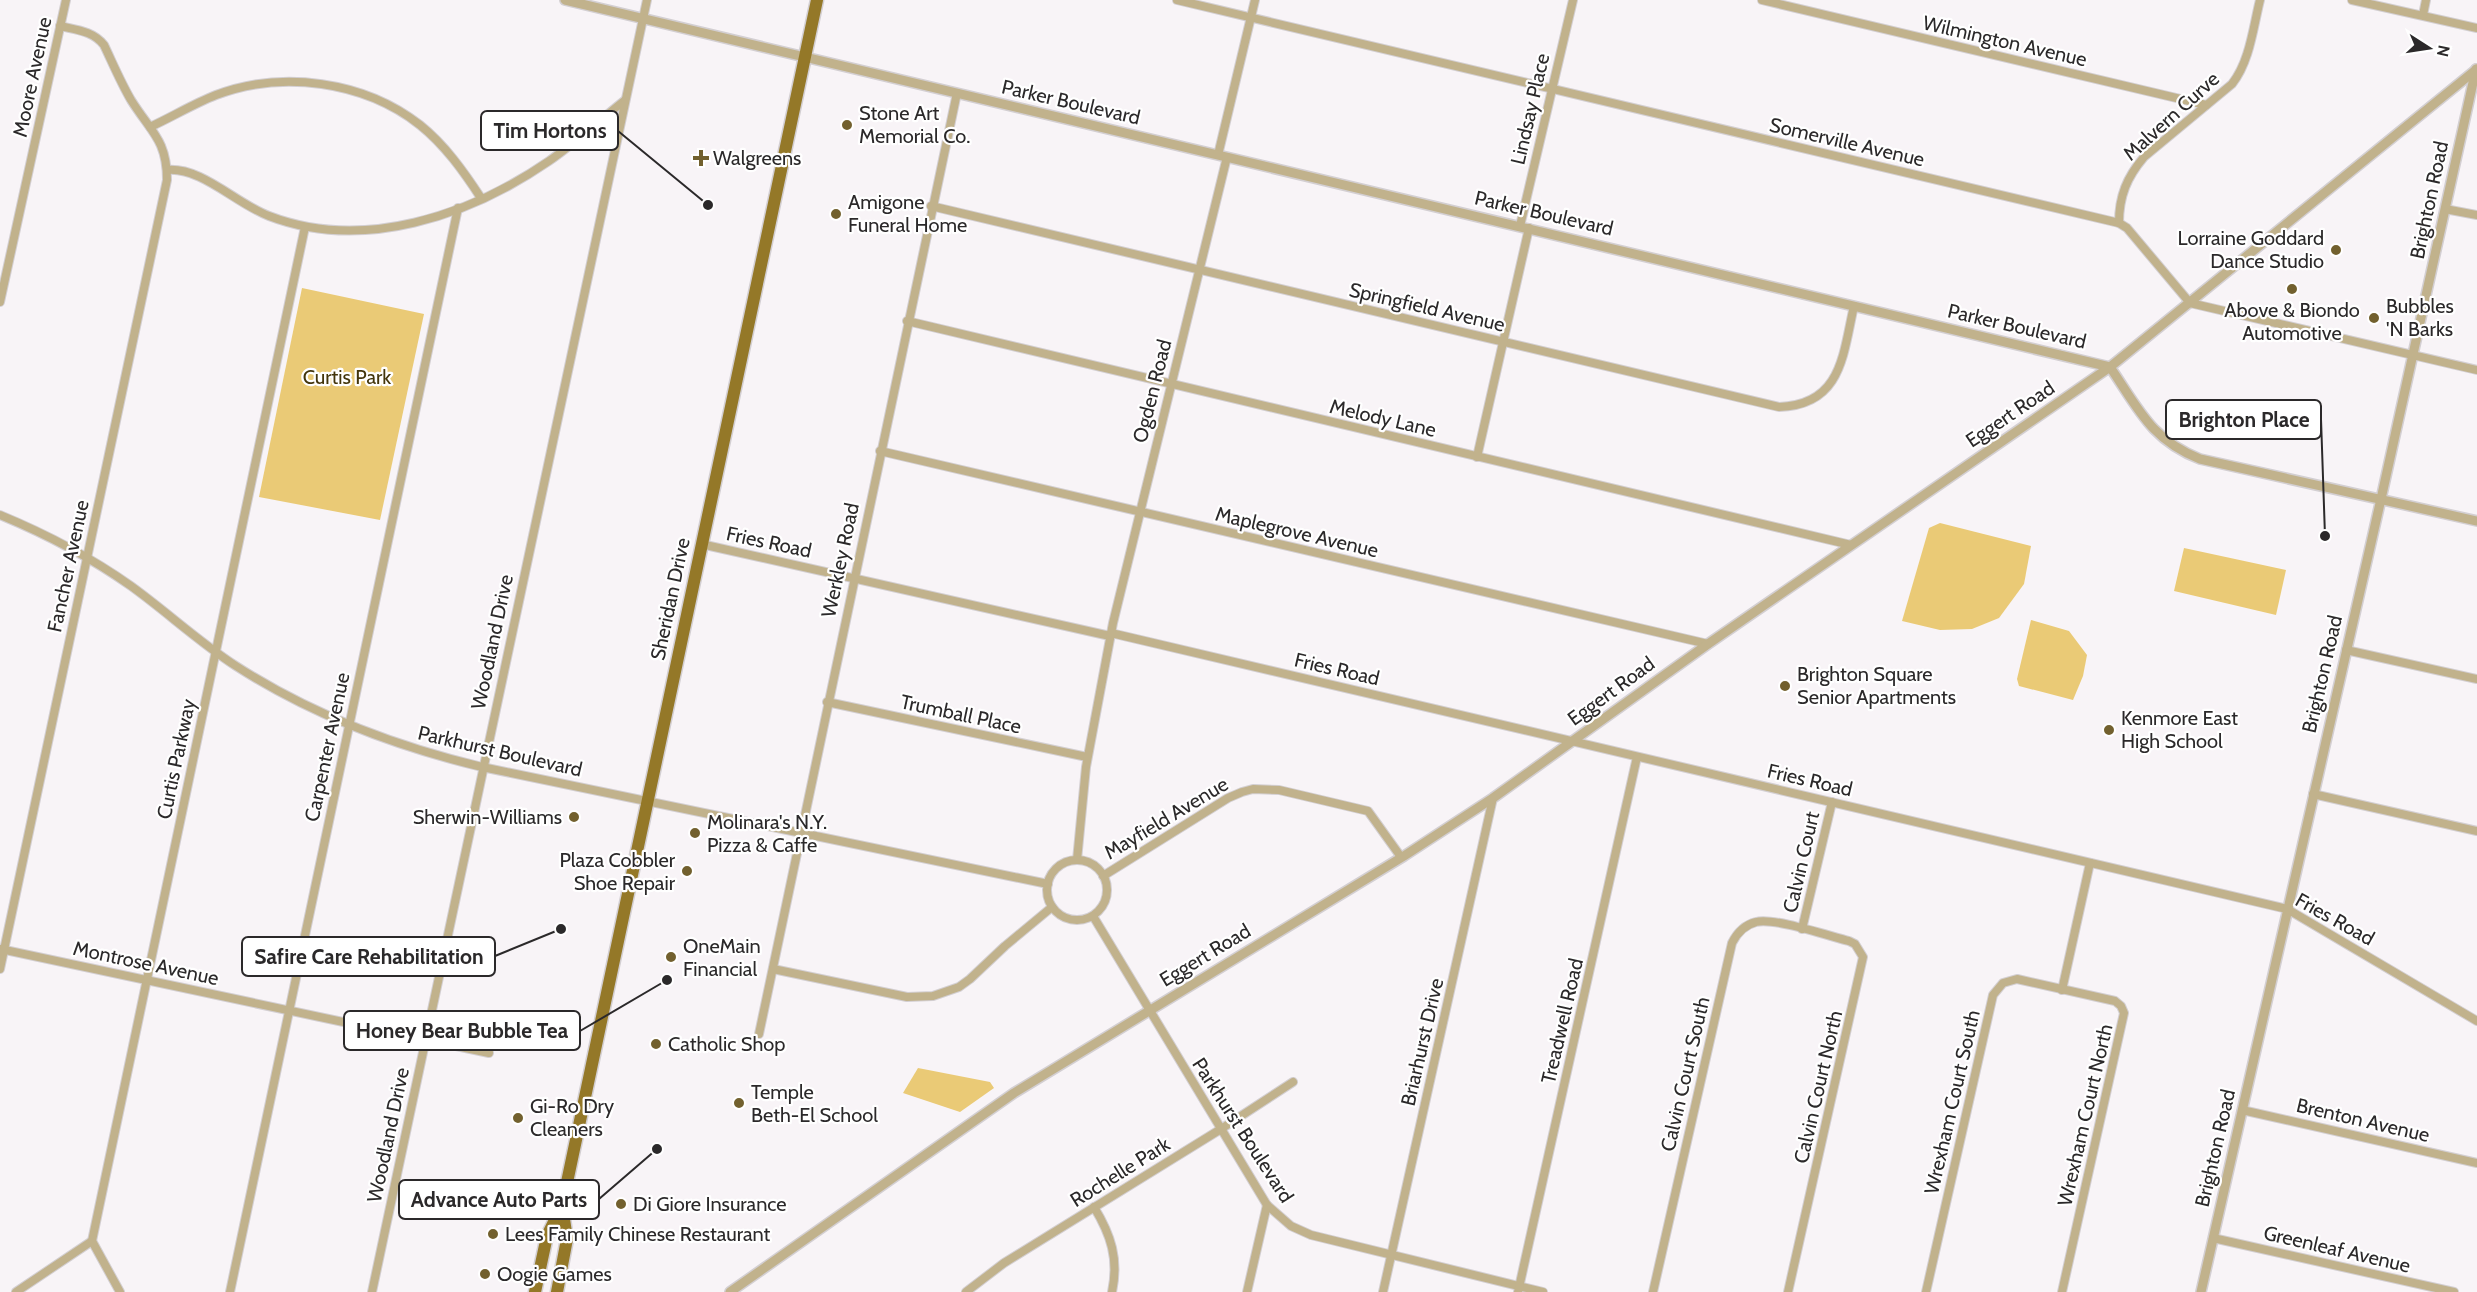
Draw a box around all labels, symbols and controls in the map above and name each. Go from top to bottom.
street label: Wilmington Avenue [1921,10,2089,72]
street label: Moore Avenue [8,15,56,139]
north arrow [2399,18,2459,78]
text: N [2433,44,2454,59]
street label: Lindsay Place [1506,51,1554,167]
street label: Malvern Curve [2118,67,2224,165]
street label: Parker Boulevard [999,74,1143,130]
place label: Stone Art Memorial Co. [859,101,970,148]
callout: Tim Hortons [481,111,618,150]
street label: Somerville Avenue [1767,112,1927,172]
text: Tim Hortons [493,118,607,143]
marker: Stone Art Memorial Co. [840,118,854,132]
street label: Brighton Road [2405,139,2453,261]
place label: Walgreens [713,146,801,170]
marker: Walgreens [694,151,708,165]
street label: Parker Boulevard [1472,185,1616,241]
place label: Amigone Funeral Home [848,190,967,237]
marker: Amigone Funeral Home [829,207,843,221]
place label: Lorraine Goddard Dance Studio [2178,226,2324,273]
marker: Lorraine Goddard Dance Studio [2329,243,2343,257]
street label: Springfield Avenue [1347,277,1507,337]
marker: Above & Biondo Automotive [2285,282,2299,296]
place label: Bubbles 'N Barks [2386,294,2454,341]
street label: Parker Boulevard [1945,298,2089,354]
place label: Above & Biondo Automotive [2224,298,2360,345]
marker: Bubbles 'N Barks [2367,311,2381,325]
street label: Ogden Road [1128,337,1176,445]
park label: Curtis Park [303,365,391,389]
street label: Eggert Road [1961,376,2059,452]
street label: Melody Lane [1327,394,1439,442]
callout: Brighton Place [2166,400,2321,439]
text: Brighton Place [2178,407,2310,432]
street label: Fancher Avenue [42,498,94,634]
street label: Werkley Road [816,501,864,619]
street label: Maplegrove Avenue [1213,502,1381,562]
street label: Fries Road [724,521,814,563]
street label: Sheridan Drive [645,536,695,662]
street label: Woodland Drive [466,572,518,712]
street label: Brighton Road [2297,613,2347,735]
street label: Fries Road [1292,648,1382,690]
street label: Eggert Road [1563,651,1659,731]
place label: Brighton Square Senior Apartments [1797,662,1956,709]
street label: Carpenter Avenue [299,670,355,824]
marker: Brighton Square Senior Apartments [1778,679,1792,693]
street label: Trumball Place [898,690,1024,738]
street label: Curtis Parkway [152,697,200,821]
place label: Kenmore East High School [2121,706,2238,753]
street label: Parkhurst Boulevard [416,720,584,782]
marker: Kenmore East High School [2102,723,2116,737]
street label: Fries Road [1765,759,1855,801]
street label: Mayfield Avenue [1100,772,1232,864]
place label: Sherwin-Williams [413,805,562,829]
street label: Calvin Court [1778,809,1824,915]
marker: Sherwin-Williams [567,810,581,824]
place label: Molinara's N.Y. Pizza & Caffe [707,810,827,857]
marker: Molinara's N.Y. Pizza & Caffe [688,826,702,840]
place label: Plaza Cobbler Shoe Repair [559,848,676,895]
marker: Plaza Cobbler Shoe Repair [680,864,694,878]
street label: Fries Road [2291,888,2379,950]
street label: Eggert Road [1155,918,1255,992]
place label: OneMain Financial [683,934,761,981]
street label: Montrose Avenue [71,936,221,990]
callout: Safire Care Rehabilitation [242,937,495,976]
text: Safire Care Rehabilitation [254,944,484,969]
marker: OneMain Financial [664,950,678,964]
street label: Treadwell Road [1536,956,1588,1086]
street label: Briarhurst Drive [1396,976,1448,1108]
street label: Calvin Court South [1656,994,1714,1154]
street label: Calvin Court North [1789,1008,1847,1166]
street label: Wrexham Court South [1919,1008,1985,1196]
callout: Honey Bear Bubble Tea [344,1011,580,1050]
text: Honey Bear Bubble Tea [356,1018,569,1043]
street label: Wrexham Court North [2052,1022,2118,1208]
place label: Catholic Shop [668,1032,785,1056]
marker: Catholic Shop [649,1037,663,1051]
street label: Parkhurst Boulevard [1187,1053,1299,1207]
street label: Woodland Drive [362,1065,414,1205]
place label: Temple Beth-El School [751,1080,878,1127]
street label: Brighton Road [2190,1087,2240,1209]
street label: Brenton Avenue [2294,1093,2432,1147]
place label: Gi-Ro Dry Cleaners [530,1094,614,1141]
marker: Temple Beth-El School [732,1096,746,1110]
marker: Gi-Ro Dry Cleaners [511,1111,525,1125]
street label: Rochelle Park [1066,1132,1174,1212]
callout: Advance Auto Parts [399,1180,599,1219]
text: Advance Auto Parts [411,1187,587,1212]
place label: Di Giore Insurance [633,1192,787,1216]
marker: Di Giore Insurance [614,1197,628,1211]
street label: Greenleaf Avenue [2261,1220,2413,1278]
place label: Lees Family Chinese Restaurant [505,1222,771,1246]
marker: Lees Family Chinese Restaurant [486,1227,500,1241]
place label: Oogie Games [497,1262,612,1286]
marker: Oogie Games [478,1267,492,1281]

